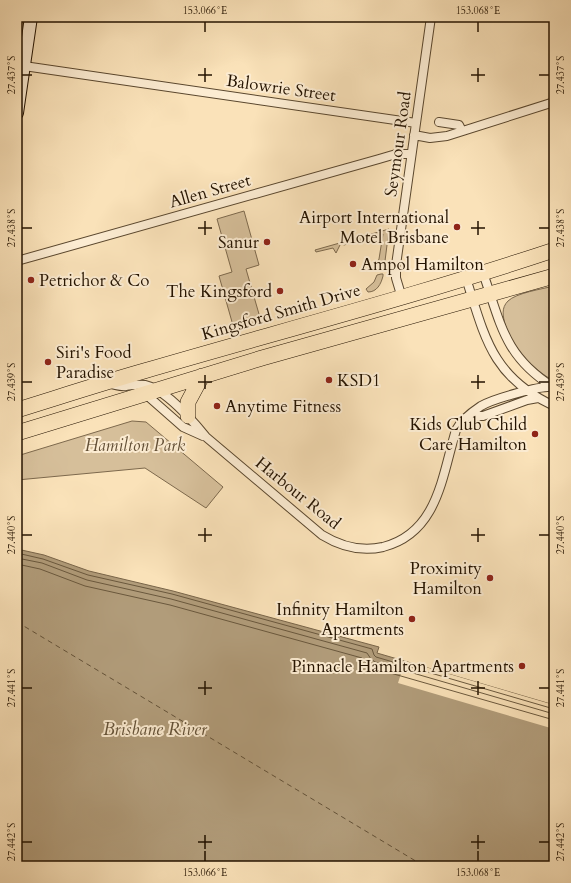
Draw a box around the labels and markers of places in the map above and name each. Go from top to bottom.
place label: Airport International Motel Brisbane [299,206,450,249]
marker: Airport International Motel Brisbane [452,222,462,232]
place label: Sanur [218,231,260,254]
marker: Sanur [262,237,272,247]
place label: Ampol Hamilton [361,253,484,276]
marker: Ampol Hamilton [348,259,358,269]
place label: Petrichor & Co [39,269,150,292]
marker: Petrichor & Co [26,275,36,285]
place label: The Kingsford [166,280,272,303]
marker: The Kingsford [275,286,285,296]
place label: Siri's Food Paradise [56,341,132,384]
marker: Siri's Food Paradise [43,357,53,367]
place label: KSD1 [337,369,381,392]
marker: KSD1 [324,375,334,385]
place label: Anytime Fitness [225,395,341,418]
marker: Anytime Fitness [212,401,222,411]
place label: Kids Club Child Care Hamilton [409,413,527,456]
marker: Kids Club Child Care Hamilton [530,429,540,439]
place label: Proximity Hamilton [410,557,482,600]
marker: Proximity Hamilton [485,573,495,583]
place label: Infinity Hamilton Apartments [276,598,404,641]
marker: Infinity Hamilton Apartments [407,614,417,624]
place label: Pinnacle Hamilton Apartments [291,655,514,678]
marker: Pinnacle Hamilton Apartments [517,661,527,671]

